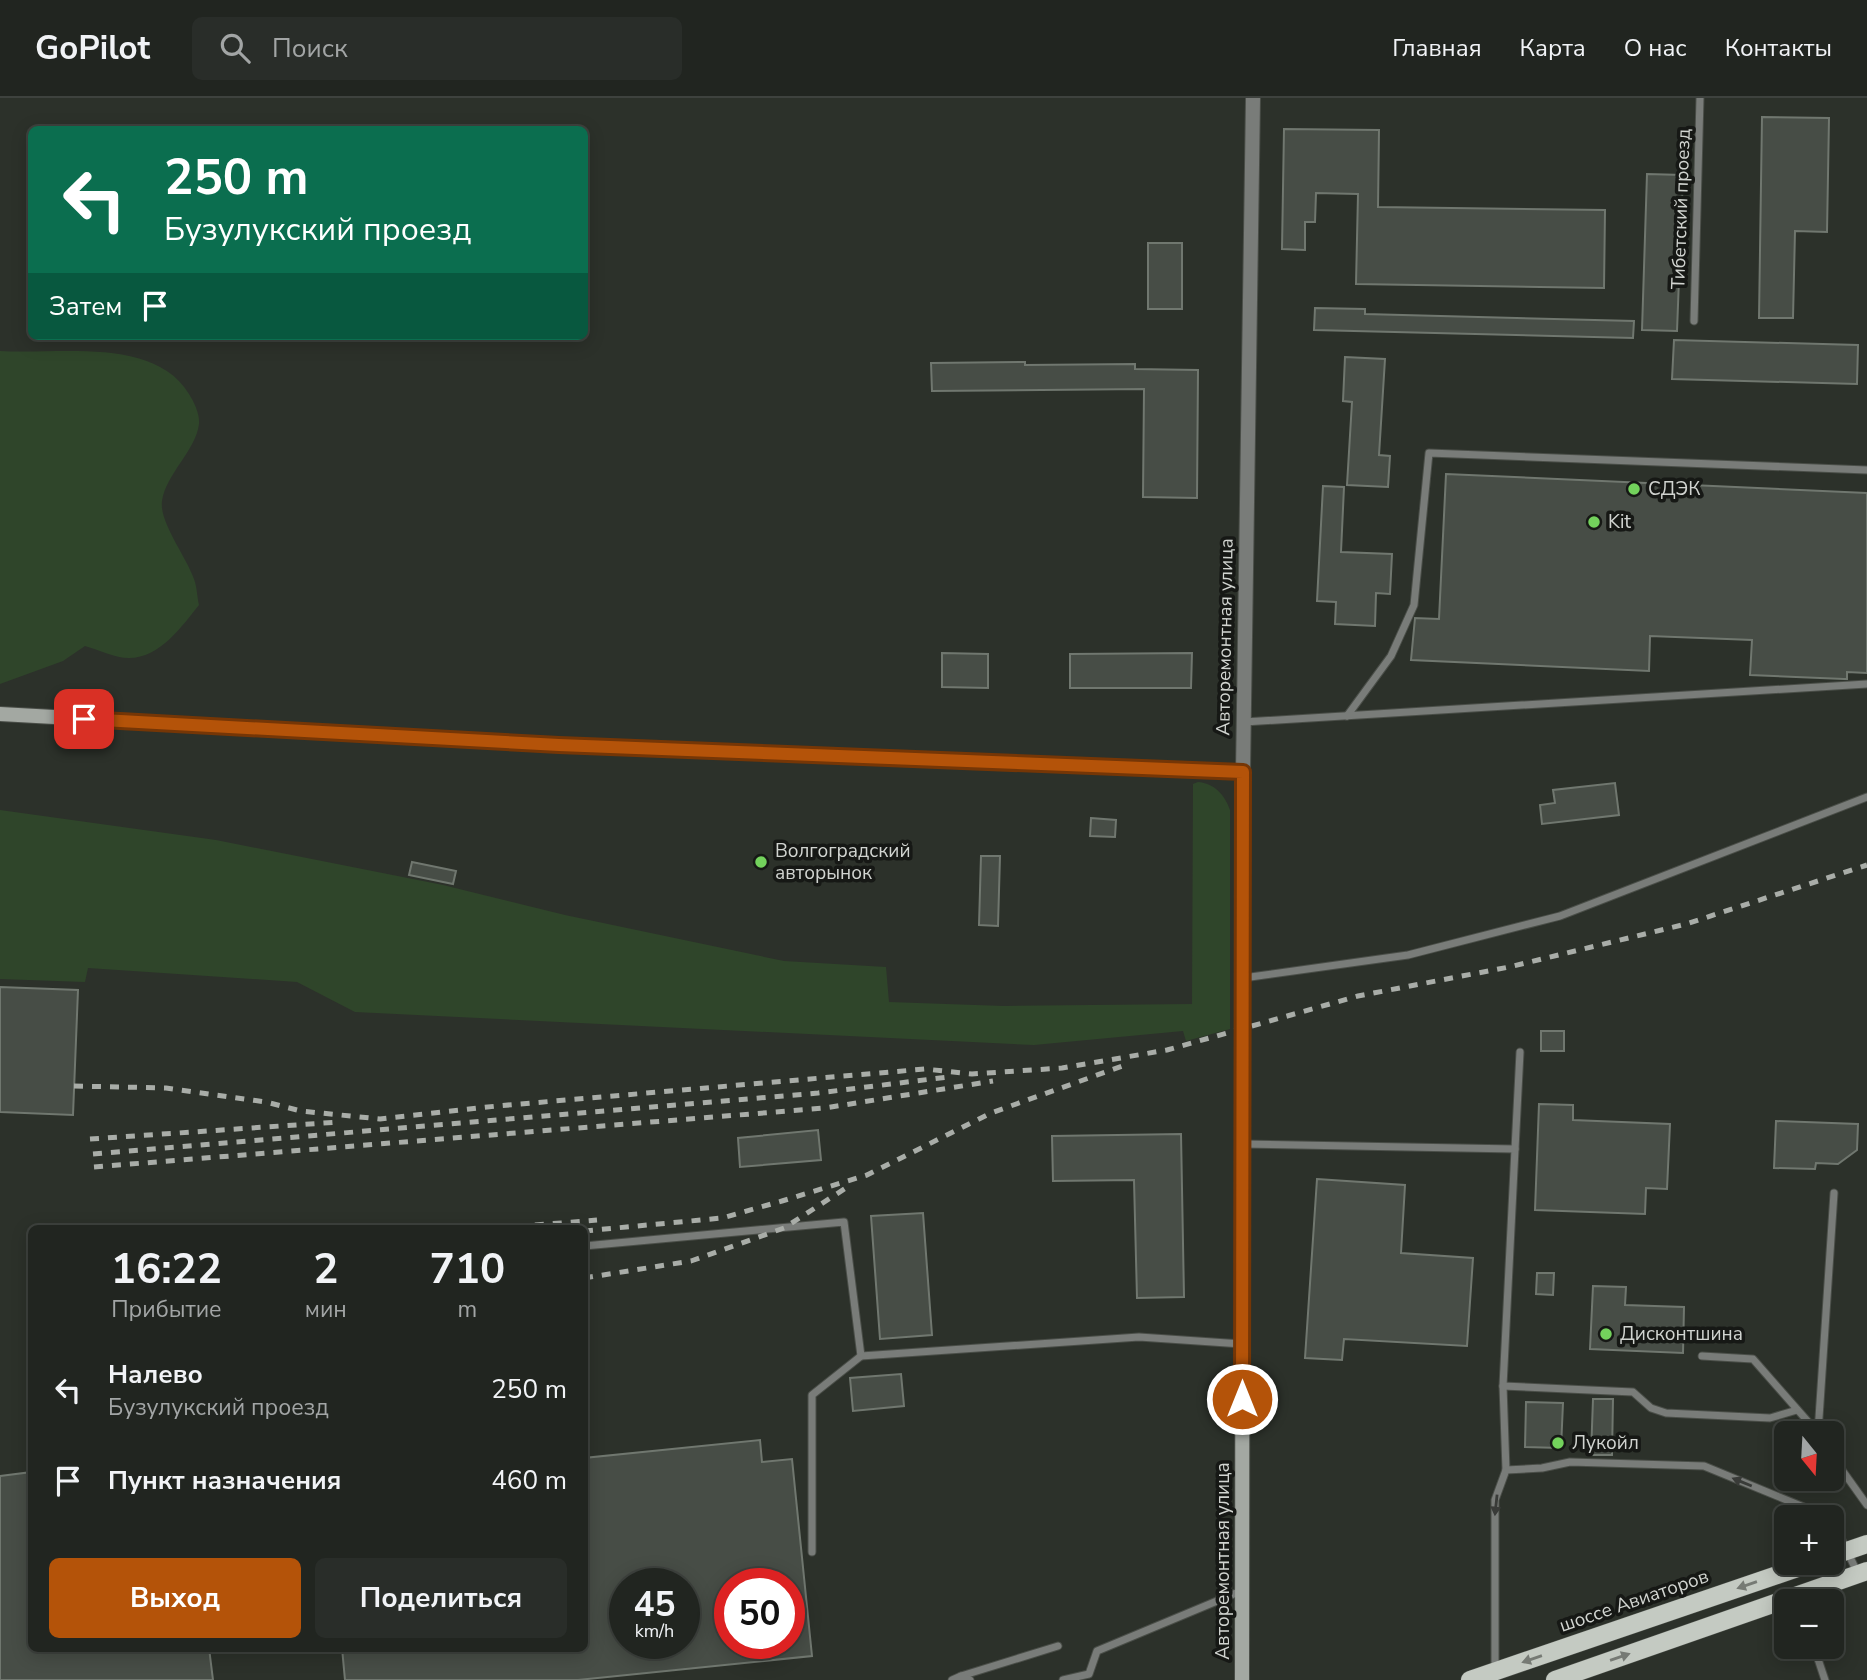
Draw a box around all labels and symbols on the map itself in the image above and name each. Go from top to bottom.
street label: Тибетский проезд [1665,128,1697,290]
place label: СДЭК [1648,476,1701,502]
marker: СДЭК [1626,481,1642,497]
place label: Kit [1608,509,1631,535]
marker: Kit [1586,514,1602,530]
street label: Авторемонтная улица [1210,538,1240,736]
pin [54,689,114,749]
place label: Волгоградский авторынок [775,838,911,886]
marker: Волгоградский авторынок [753,854,769,870]
place label: Дисконтшина [1620,1321,1743,1347]
marker: Дисконтшина [1598,1326,1614,1342]
position arrow [1205,1362,1279,1436]
north arrow [1774,1421,1844,1491]
place label: Лукойл [1572,1430,1639,1456]
marker: Лукойл [1550,1435,1566,1451]
street label: Авторемонтная улица [1210,1462,1236,1660]
one-way arrow [1731,1476,1752,1487]
one-way arrow [1490,1494,1501,1516]
street label: шоссе Авиаторов [1556,1563,1712,1639]
speed limit sign: 50 [714,1568,805,1659]
one-way arrow [1737,1580,1758,1591]
one-way arrow [1609,1652,1630,1663]
one-way arrow [1521,1654,1542,1665]

